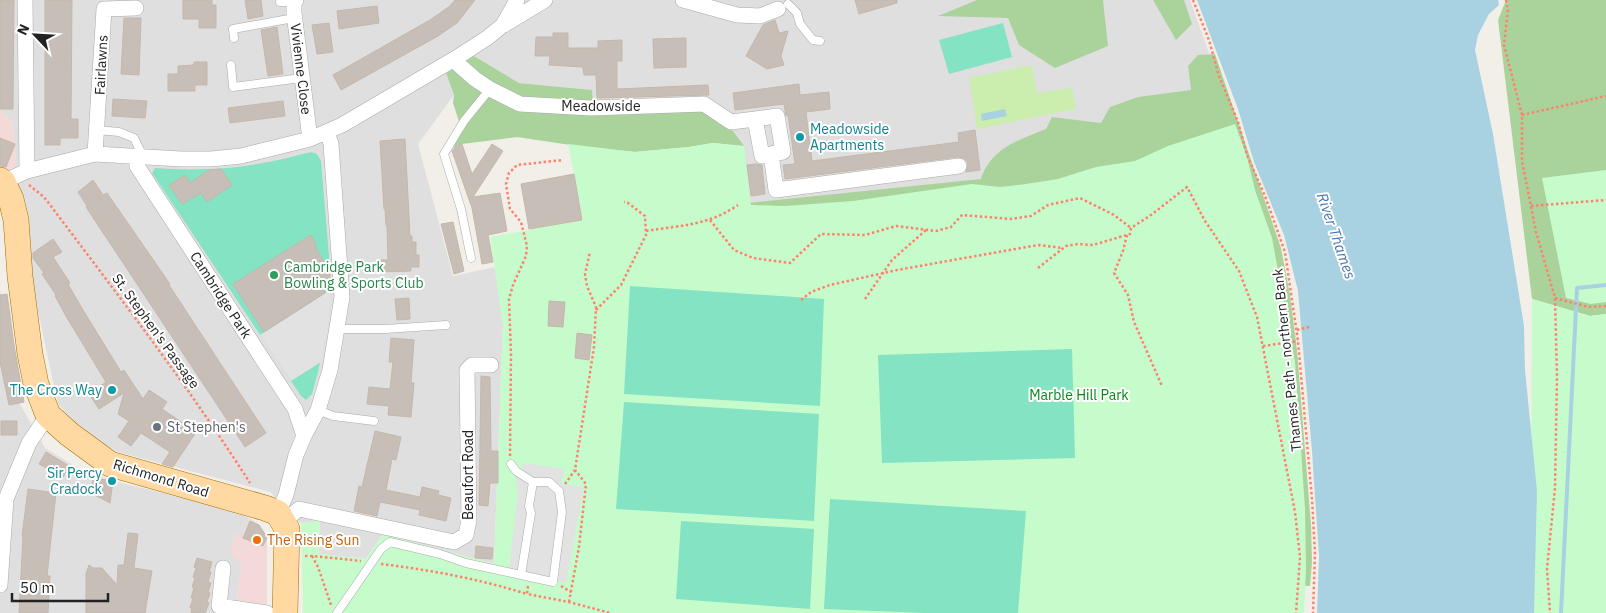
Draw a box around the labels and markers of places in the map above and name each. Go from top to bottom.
place label: Meadowside Apartments [810,120,890,154]
marker: Meadowside Apartments [794,131,806,143]
place label: Cambridge Park Bowling & Sports Club [284,258,424,292]
marker: Cambridge Park Bowling & Sports Club [268,269,280,281]
place label: The Cross Way [10,381,102,399]
marker: The Cross Way [106,384,118,396]
place label: St Stephen's [167,418,246,436]
marker: St Stephen's [151,421,163,433]
place label: Sir Percy Cradock [47,464,103,498]
marker: Sir Percy Cradock [106,475,118,487]
place label: The Rising Sun [267,531,359,549]
marker: The Rising Sun [251,534,263,546]

